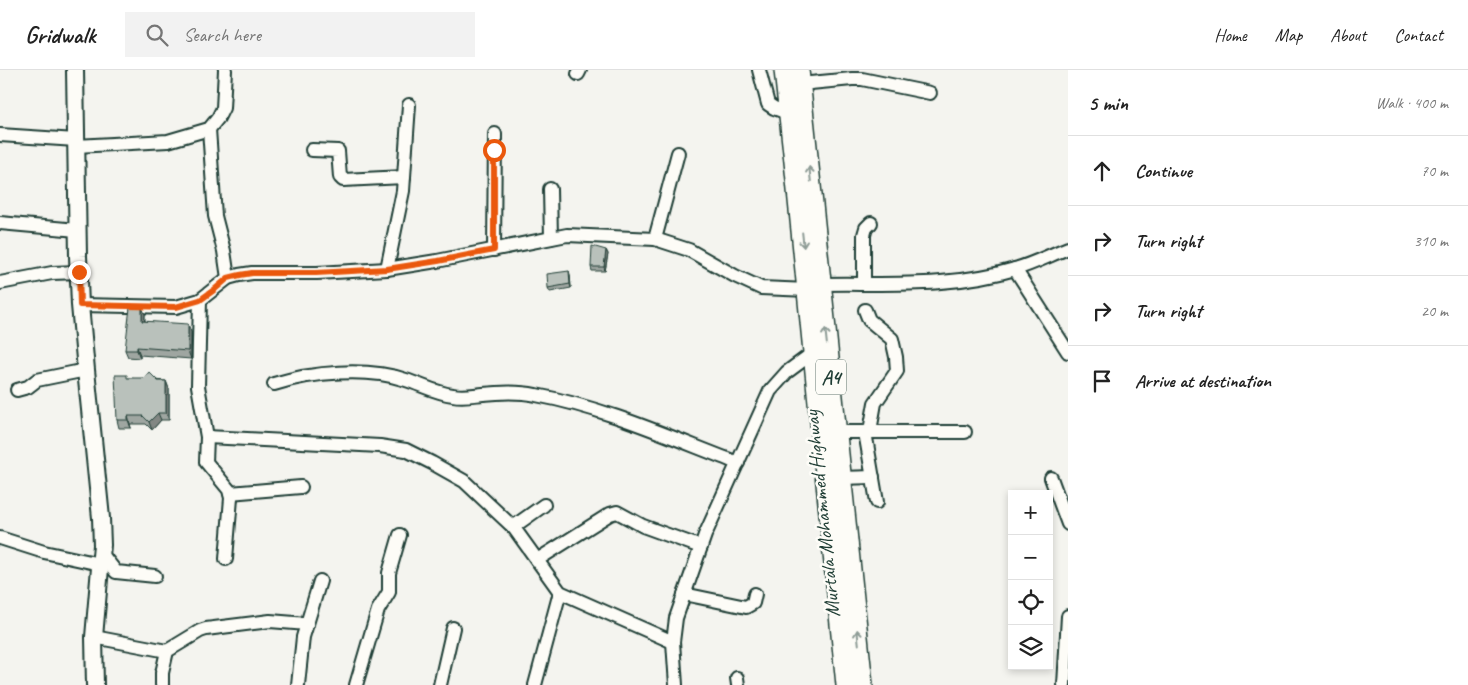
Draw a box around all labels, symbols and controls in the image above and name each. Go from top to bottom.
search box [125,12,475,57]
text: Gridwalk [25,20,95,50]
icon: search [143,21,171,49]
text: Search here [183,23,261,47]
text: Home [1214,24,1247,46]
text: Map [1275,24,1302,46]
text: About [1330,24,1366,46]
text: Contact [1394,24,1443,46]
text: 5 min [1088,90,1128,116]
text: Walk · 400 m [1376,93,1448,113]
route start [483,139,506,162]
icon: ahead [1088,157,1116,185]
text: Continue [1135,159,1192,183]
text: 70 m [1421,161,1448,181]
one-way arrow [805,166,814,182]
icon: right [1088,227,1116,255]
text: Turn right [1135,229,1202,253]
text: 310 m [1414,231,1448,251]
one-way arrow [798,232,807,248]
route end [68,261,91,284]
icon: right [1088,297,1116,325]
text: Turn right [1135,299,1202,323]
text: 20 m [1421,301,1448,321]
one-way arrow [821,328,831,344]
road number: A4 [816,360,846,394]
icon: arrive [1088,367,1116,395]
text: Arrive at destination [1135,369,1271,393]
street label: Murtala Mohammed Highway [798,408,846,619]
map controls [1008,490,1053,670]
button: + [1008,490,1053,535]
button: − [1008,535,1053,580]
button: locate [1008,580,1053,625]
button: layers [1008,625,1053,670]
one-way arrow [853,629,862,645]

